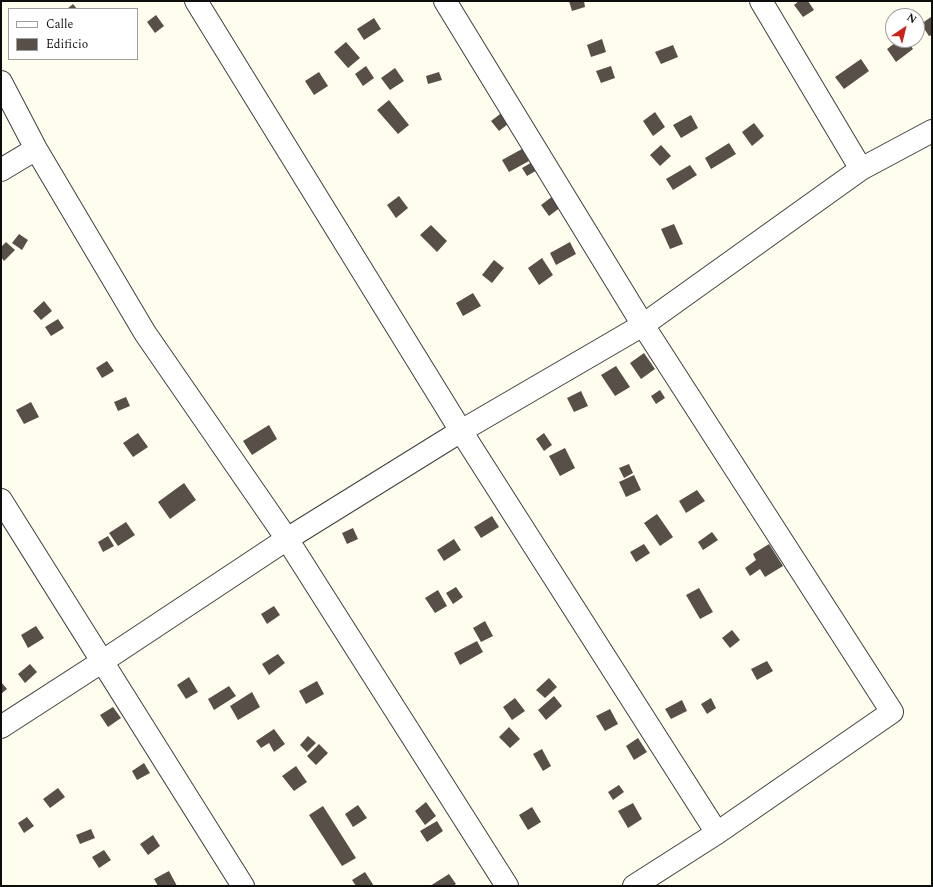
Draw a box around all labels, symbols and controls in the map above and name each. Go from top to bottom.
legend [8,8,138,60]
north arrow [885,8,925,48]
text: N [903,9,920,28]
text: Calle [46,15,73,34]
text: Edificio [46,35,88,54]

